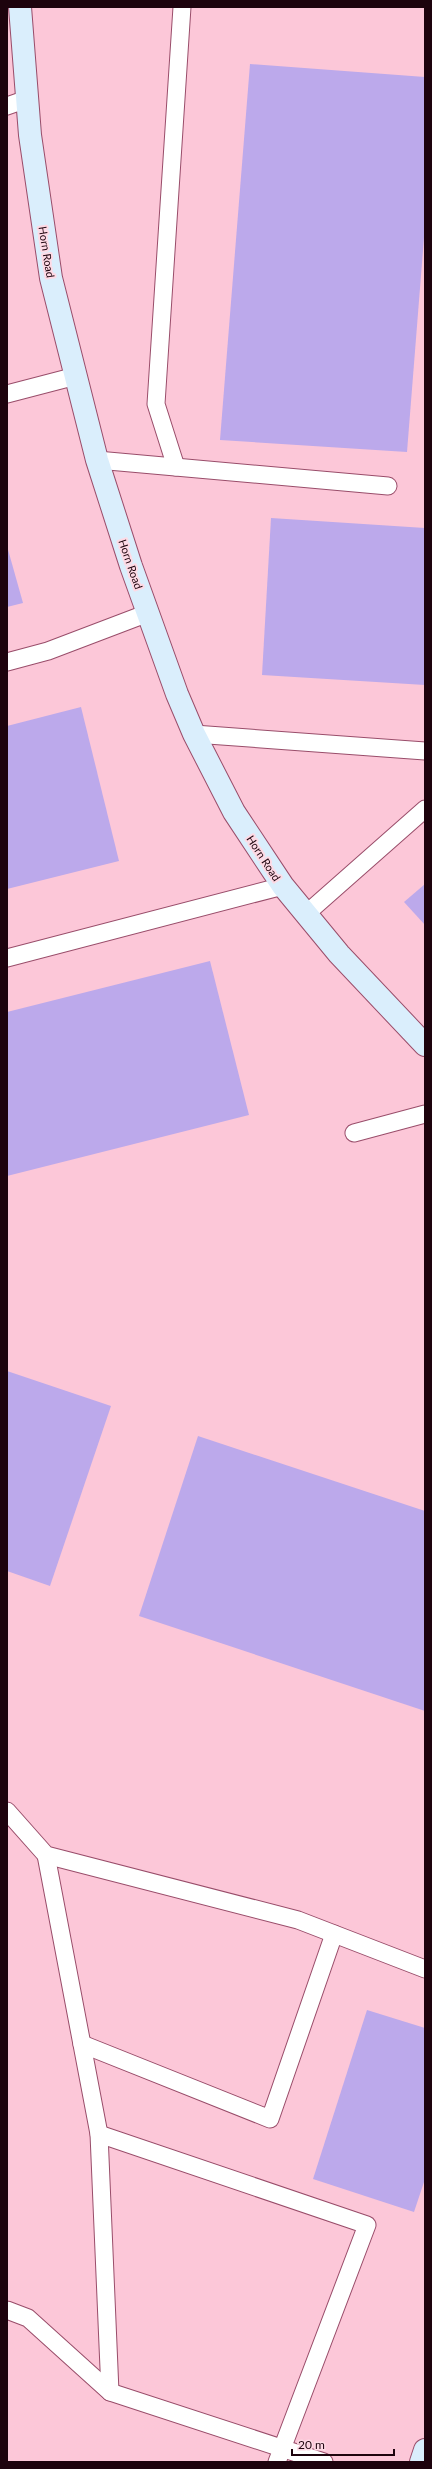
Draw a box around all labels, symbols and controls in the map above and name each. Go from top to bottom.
street label: Horn Road [37,225,57,279]
street label: Horn Road [116,537,146,591]
street label: Horn Road [244,833,284,883]
scale bar [292,2431,394,2457]
text: 20 m [298,2437,325,2452]

